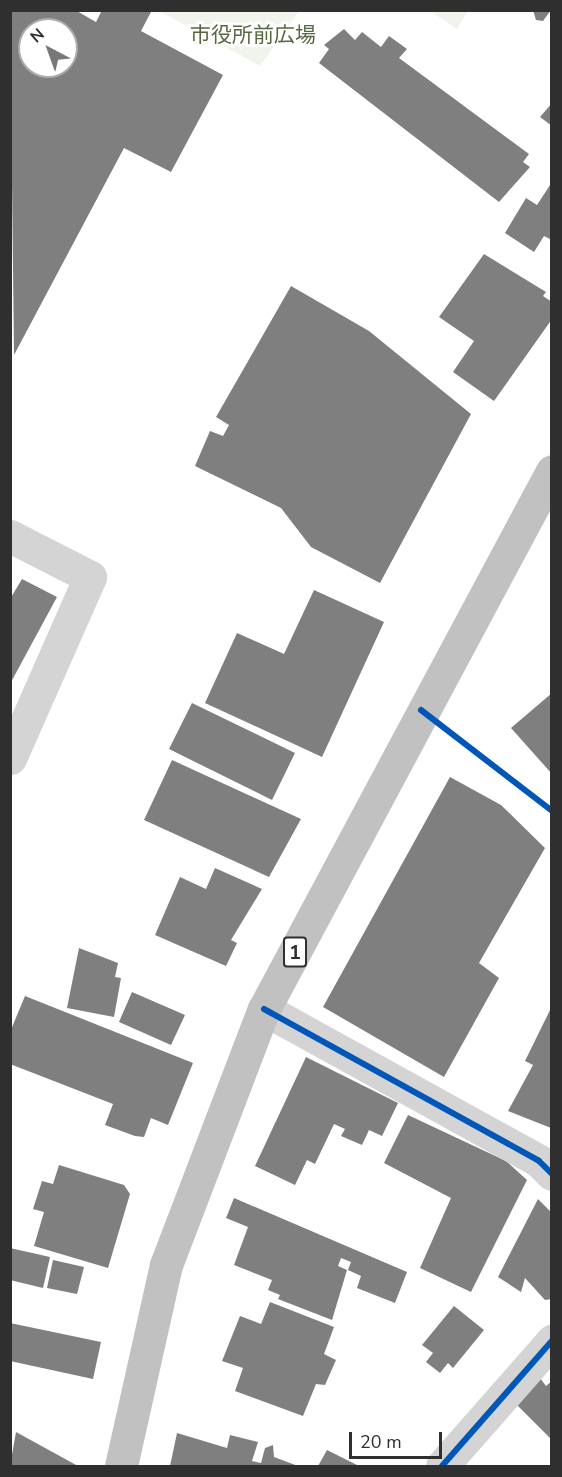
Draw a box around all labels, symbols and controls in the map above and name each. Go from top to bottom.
north arrow [18,18,78,78]
park label: 市役所前広場 [190,22,316,48]
text: N [26,24,49,48]
road number: 1 [283,935,307,969]
scale bar [352,1420,445,1458]
text: 20 m [360,1430,402,1454]

